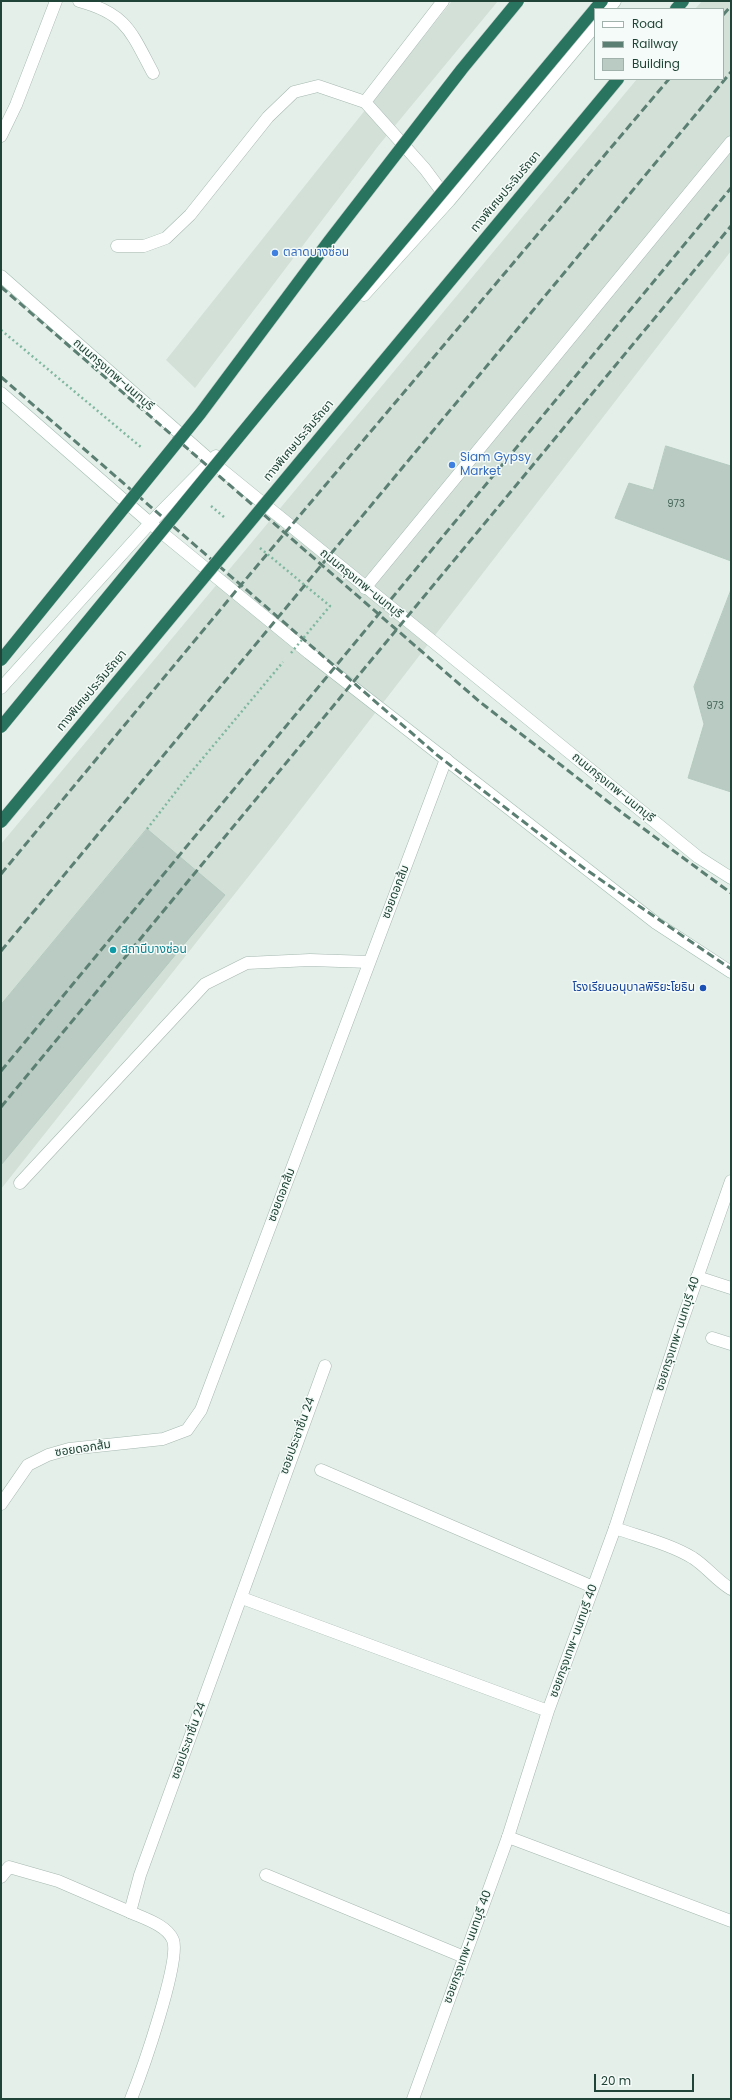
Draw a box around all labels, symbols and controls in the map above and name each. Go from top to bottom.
legend [594,8,724,80]
text: Road [632,15,663,32]
text: Railway [632,35,678,52]
text: Building [632,55,680,72]
street label: ทางพิเศษประจิมรัถยา [468,148,544,236]
place label: ตลาดบางซ่อน [283,246,349,260]
marker: ตลาดบางซ่อน [270,248,280,258]
street label: ถนนกรุงเทพ-นนทบุรี [70,336,156,414]
street label: ทางพิเศษประจิมรัถยา [261,397,337,485]
place label: Siam Gypsy Market [460,451,531,479]
marker: Siam Gypsy Market [447,460,457,470]
house number: 973 [667,498,685,510]
street label: ถนนกรุงเทพ-นนทบุรี [317,546,405,622]
street label: ทางพิเศษประจิมรัถยา [54,647,130,735]
house number: 973 [706,700,724,712]
street label: ถนนกรุงเทพ-นนทบุรี [569,750,657,826]
street label: ซอยดอกส้ม [379,863,413,921]
place label: สถานีบางซ่อน [121,943,187,957]
marker: สถานีบางซ่อน [108,945,118,955]
place label: โรงเรียนอนุบาลพิริยะโยธิน [572,981,695,995]
marker: โรงเรียนอนุบาลพิริยะโยธิน [698,983,708,993]
street label: ซอยดอกส้ม [265,1166,299,1224]
street label: ซอยกรุงเทพ-นนทบุรี 40 [653,1275,703,1393]
street label: ซอยประชาชื่น 24 [277,1396,319,1476]
street label: ซอยดอกส้ม [54,1437,112,1461]
street label: ซอยกรุงเทพ-นนทบุรี 40 [547,1582,601,1700]
street label: ซอยประชาชื่น 24 [168,1701,210,1781]
street label: ซอยกรุงเทพ-นนทบุรี 40 [441,1888,495,2006]
scale bar [596,2066,696,2092]
text: 20 m [601,2072,631,2089]

